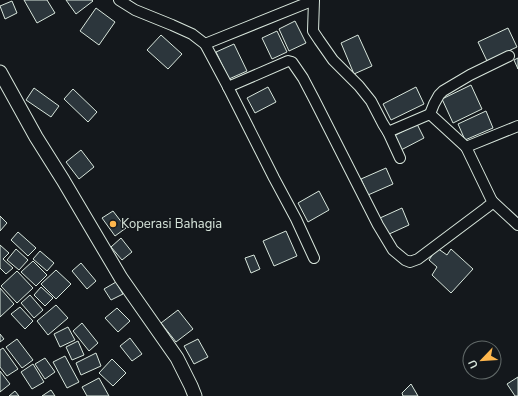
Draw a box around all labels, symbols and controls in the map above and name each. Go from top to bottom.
place label: Koperasi Bahagia [121,215,222,233]
marker: Koperasi Bahagia [108,219,118,229]
north arrow [462,340,502,380]
text: U [465,357,482,371]

